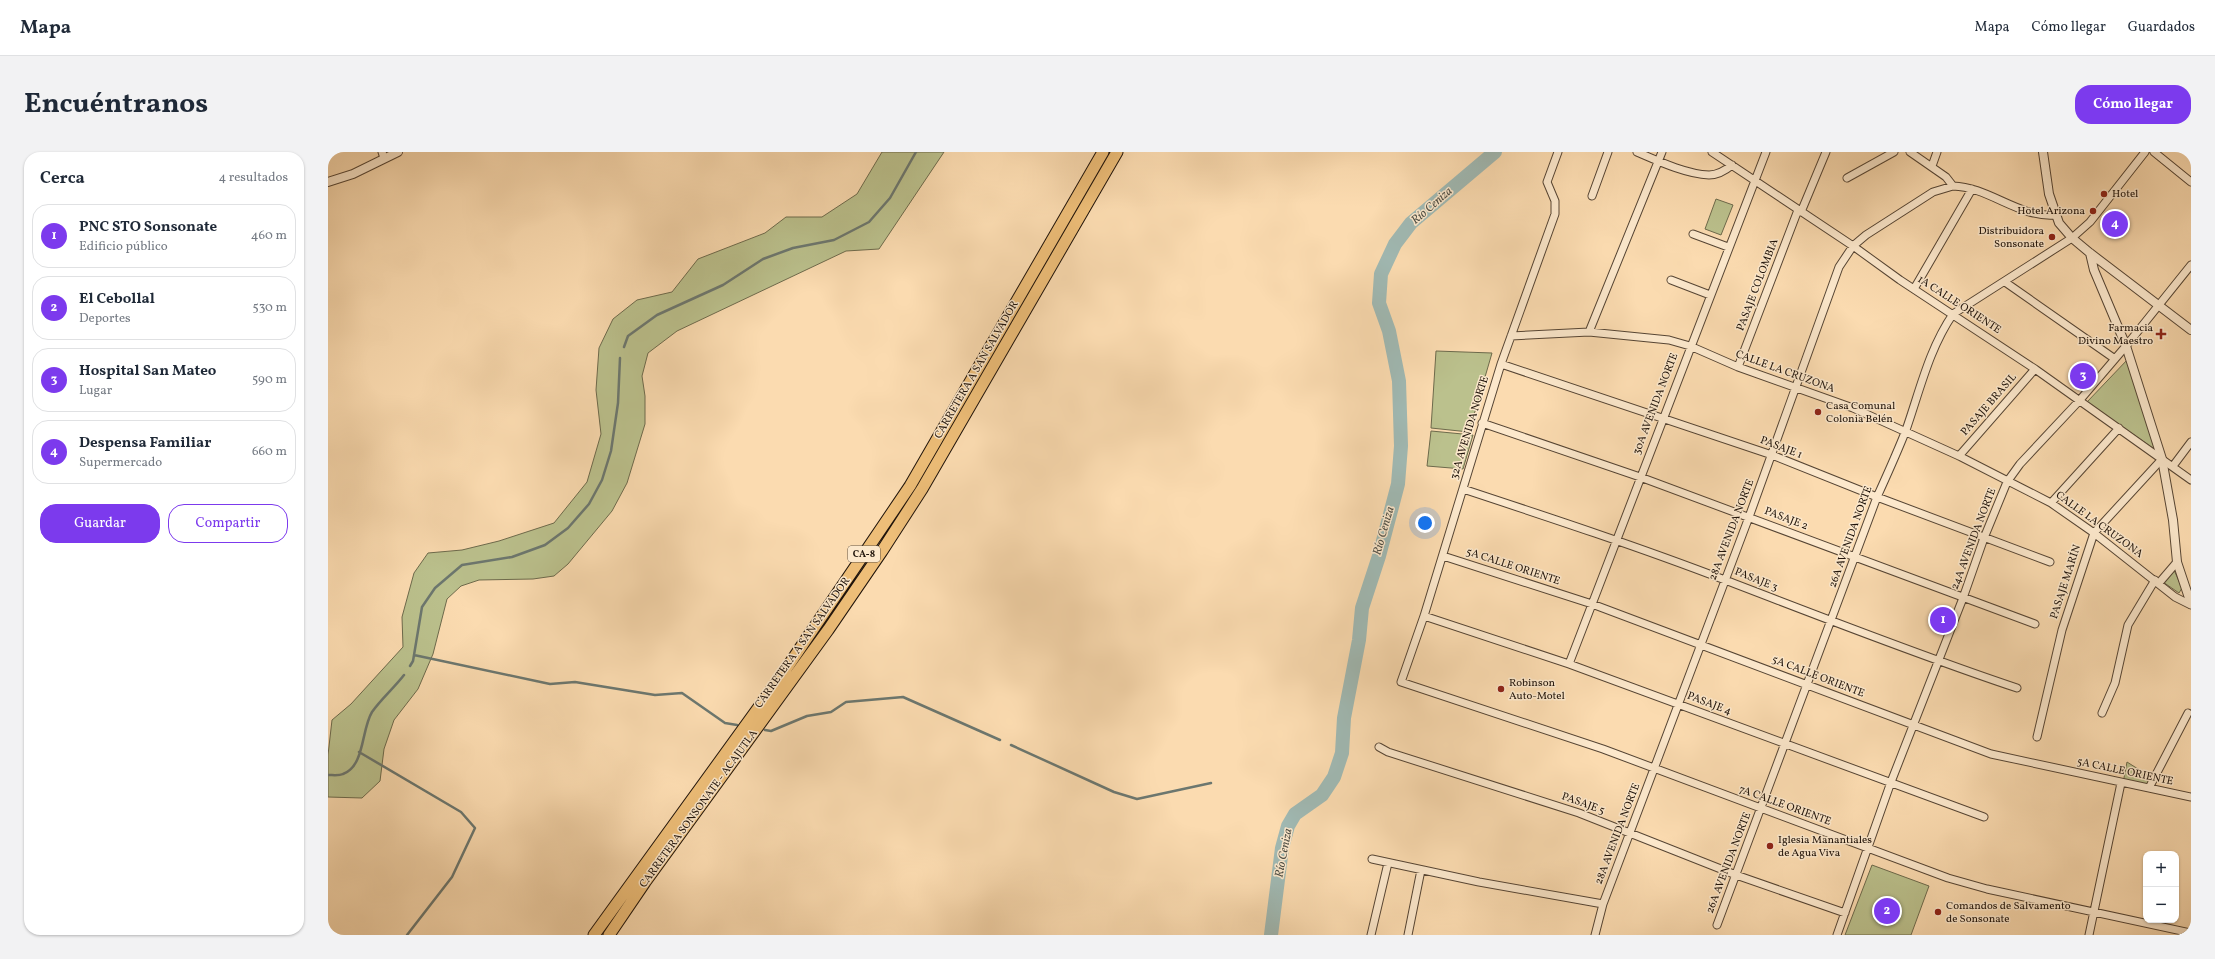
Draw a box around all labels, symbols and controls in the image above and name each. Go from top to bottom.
text: Mapa [20,15,71,41]
text: Mapa [1975,18,2010,37]
text: Cómo llegar [2032,18,2106,37]
text: Guardados [2128,18,2195,37]
text: Encuéntranos [24,85,208,124]
button: Cómo llegar [2075,85,2191,124]
text: Cerca [40,167,85,190]
text: 4 resultados [218,169,288,187]
water label: Río Ceniza [1408,183,1456,228]
place label: Hotel [2112,187,2138,202]
marker: Hotel [2099,189,2109,199]
place label: Hotel Arizona [2017,204,2086,219]
marker: Hotel Arizona [2088,206,2098,216]
pin: 4 [2102,209,2128,239]
text: PNC STO Sonsonate [79,217,217,238]
place label: Distribuidora Sonsonate [1978,224,2045,252]
text: 1 [51,227,57,245]
text: 460 m [251,227,287,245]
marker: Distribuidora Sonsonate [2047,232,2057,242]
street label: PASAJE COLOMBIA [1733,236,1783,333]
text: Edificio público [79,238,168,256]
street label: 1A CALLE ORIENTE [1914,272,2004,338]
text: El Cebollal [79,289,155,310]
street label: CARRETERA A SAN SALVADOR [931,298,1023,442]
text: 2 [51,299,57,317]
text: 530 m [252,299,287,317]
text: Deportes [79,310,131,328]
place label: Farmacia Divino Maestro [2078,321,2154,349]
marker: Farmacia Divino Maestro [2156,329,2166,339]
street label: CALLE LA CRUZONA [1733,347,1837,397]
street label: 30A AVENIDA NORTE [1630,351,1682,457]
text: Hospital San Mateo [79,361,216,382]
pin: 3 [2070,361,2096,391]
text: 3 [51,371,57,389]
text: 590 m [252,371,287,389]
street label: PASAJE BRASIL [1958,371,2020,439]
street label: 32A AVENIDA NORTE [1447,374,1493,481]
text: Lugar [79,382,112,400]
place label: Casa Comunal Colonia Belén [1826,399,1895,427]
marker: Casa Comunal Colonia Belén [1813,407,1823,417]
text: Despensa Familiar [79,433,211,454]
street label: PASAJE 1 [1758,433,1804,463]
text: 4 [50,443,58,461]
text: 660 m [252,443,287,461]
text: Supermercado [79,454,162,472]
street label: 28A AVENIDA NORTE [1706,477,1758,583]
street label: 26A AVENIDA NORTE [1826,484,1877,590]
street label: 24A AVENIDA NORTE [1948,486,2000,592]
street label: CALLE LA CRUZONA [2052,488,2146,562]
button: Guardar [40,504,160,543]
button: Compartir [168,504,288,543]
street label: PASAJE 2 [1762,504,1810,534]
water label: Río Ceniza [1369,505,1399,557]
your location [1415,513,1435,533]
street label: PASAJE MARÍN [2047,543,2085,621]
street label: 5A CALLE ORIENTE [1464,545,1562,589]
road number: CA-8 [848,546,880,562]
street label: PASAJE 3 [1732,565,1780,596]
street label: CARRETERA A SAN SALVADOR [752,574,854,712]
pin: 1 [1930,605,1956,635]
street label: 5A CALLE ORIENTE [1770,652,1867,702]
place label: Robinson Auto-Motel [1509,676,1565,704]
marker: Robinson Auto-Motel [1496,684,1506,694]
street label: PASAJE 4 [1685,689,1734,719]
street label: CARRETERA SONSONATE - ACAJUTLA [636,727,762,891]
street label: 5A CALLE ORIENTE [2075,754,2175,790]
street label: 28A AVENIDA NORTE [1592,781,1644,887]
street label: 7A CALLE ORIENTE [1737,782,1834,830]
street label: PASAJE 5 [1559,789,1607,819]
street label: 26A AVENIDA NORTE [1703,810,1755,916]
water label: Río Ceniza [1271,827,1297,879]
place label: Iglesia Manantiales de Agua Viva [1778,833,1872,861]
marker: Iglesia Manantiales de Agua Viva [1765,841,1775,851]
map controls [2143,851,2179,923]
button: + [2143,851,2179,887]
button: − [2143,887,2179,923]
pin: 2 [1874,896,1900,926]
place label: Comandos de Salvamento de Sonsonate [1946,899,2071,927]
marker: Comandos de Salvamento de Sonsonate [1933,907,1943,917]

